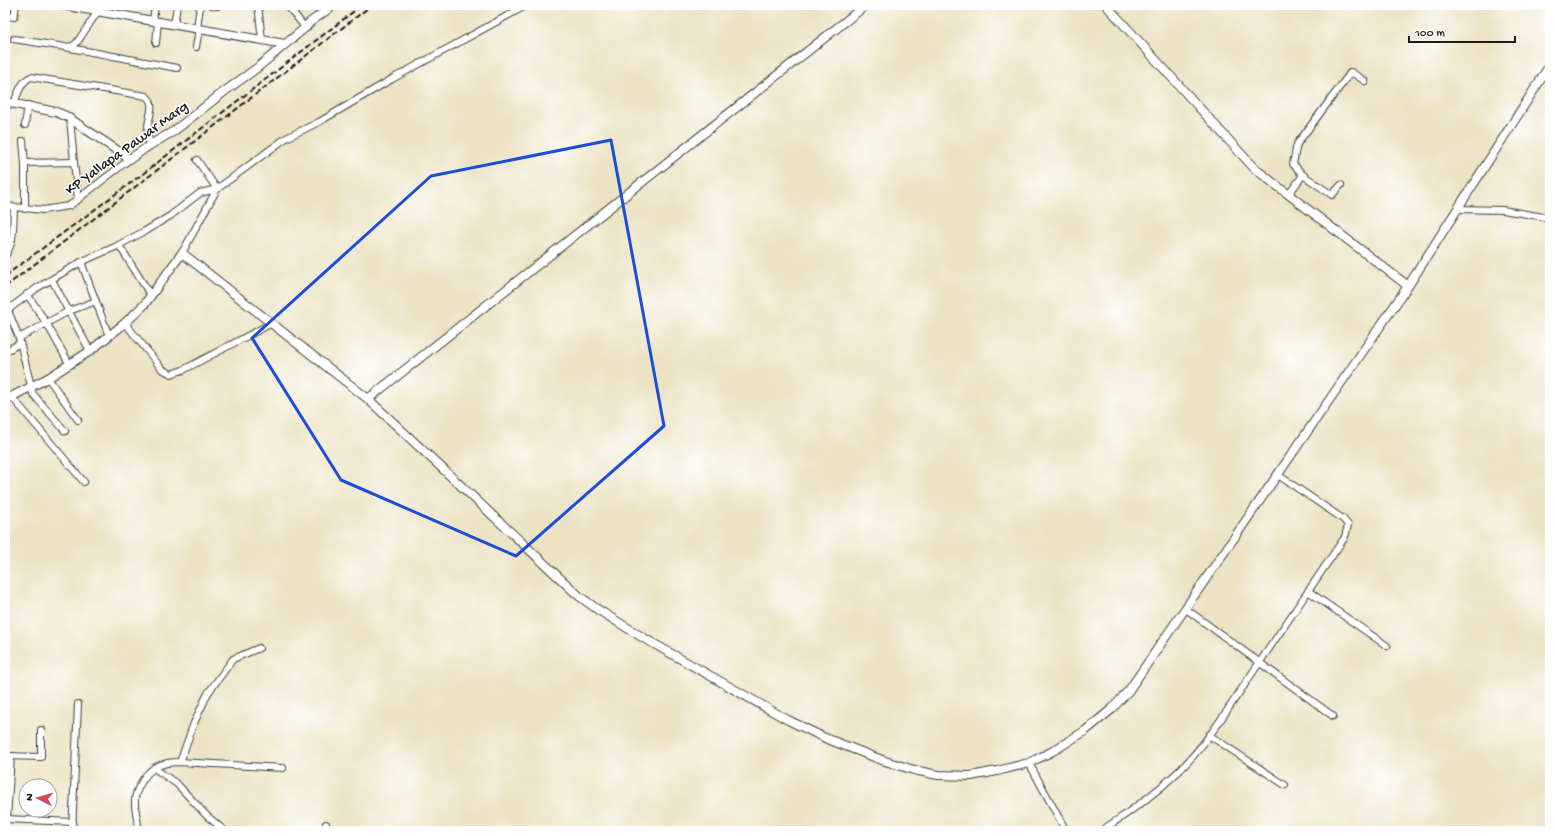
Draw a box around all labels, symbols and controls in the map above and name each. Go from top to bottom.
scale bar [1409,18,1515,44]
text: 100 m [1414,27,1445,41]
street label: KP Yallapa Pawar Marg [62,98,192,199]
north arrow [18,778,58,818]
text: N [24,793,36,801]

